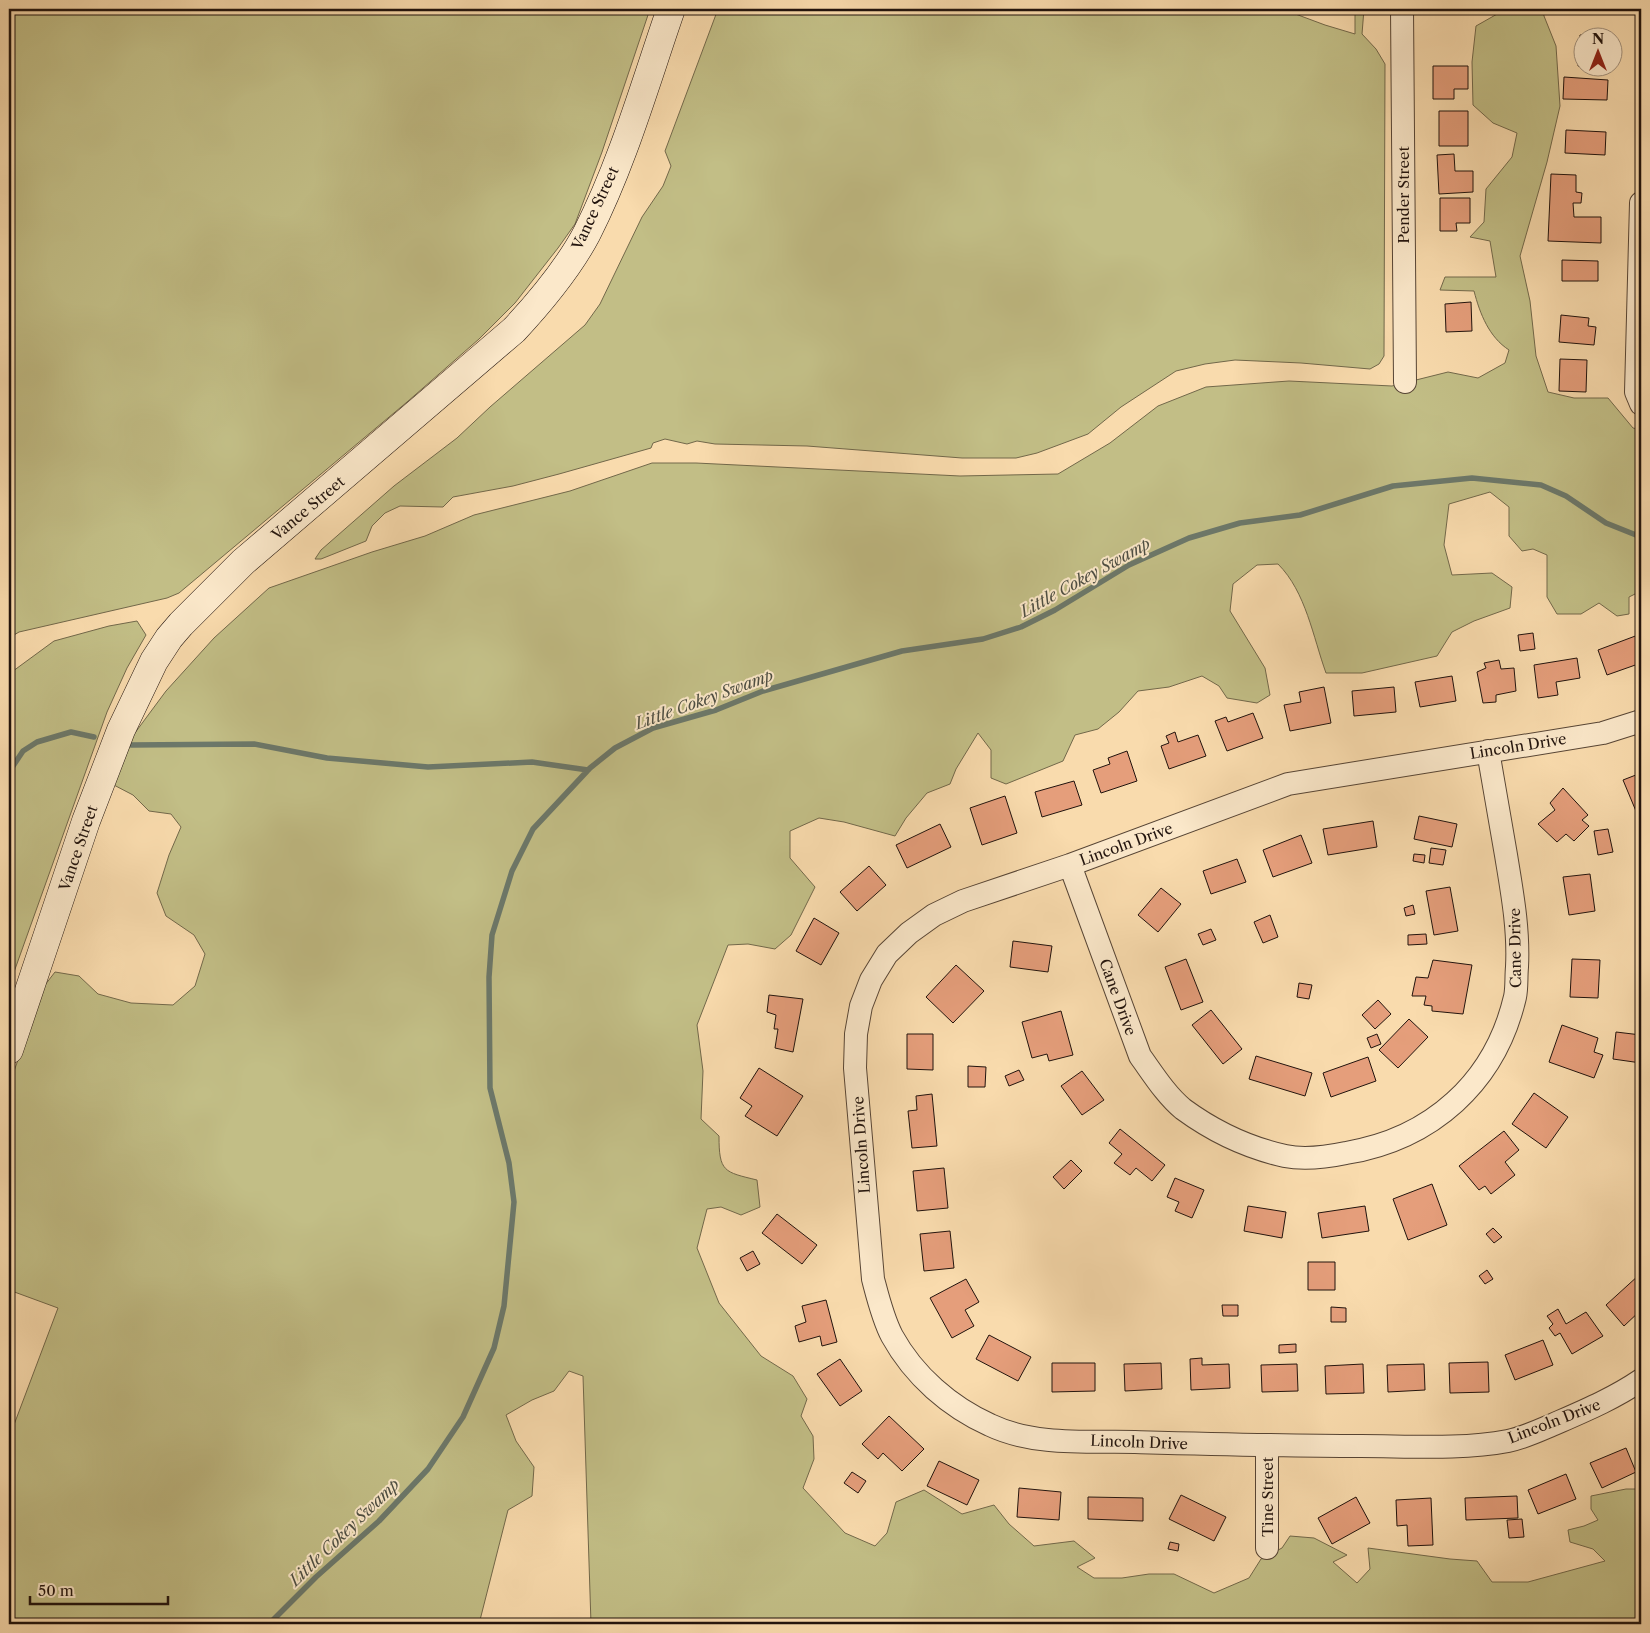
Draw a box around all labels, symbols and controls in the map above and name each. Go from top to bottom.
north arrow [1572,28,1622,78]
text: N [1592,30,1604,48]
street label: Pender Street [1394,146,1413,244]
street label: Vance Street [567,163,623,253]
street label: Vance Street [267,472,349,545]
water label: Little Cokey Swamp [1015,533,1154,622]
water label: Little Cokey Swamp [630,665,776,734]
street label: Lincoln Drive [1468,729,1568,763]
street label: Vance Street [54,802,102,894]
street label: Lincoln Drive [1077,818,1175,870]
street label: Cane Drive [1505,908,1525,988]
street label: Cane Drive [1095,956,1141,1038]
street label: Lincoln Drive [848,1096,874,1194]
street label: Lincoln Drive [1505,1395,1603,1447]
street label: Lincoln Drive [1090,1431,1188,1453]
street label: Tine Street [1258,1456,1277,1537]
water label: Little Cokey Swamp [283,1474,404,1591]
scale bar [30,1573,168,1605]
text: 50 m [38,1581,74,1600]

